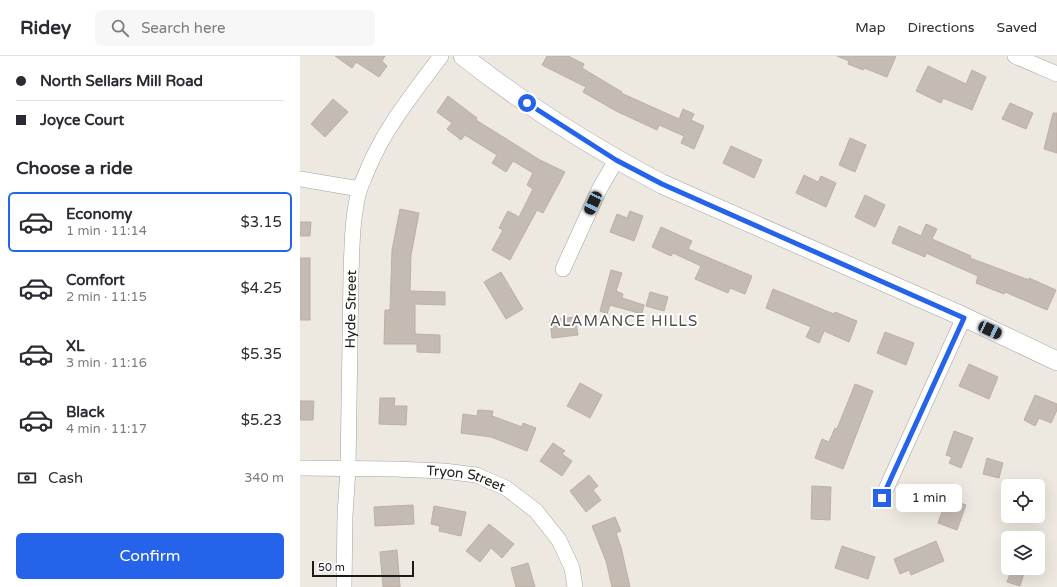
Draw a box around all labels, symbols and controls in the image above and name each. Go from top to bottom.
search box [95,10,375,46]
text: Ridey [20,17,71,39]
icon: search [109,17,131,39]
text: Search here [141,19,225,37]
text: Map [855,19,886,36]
text: Directions [908,19,975,36]
text: Saved [997,19,1037,36]
text: North Sellars Mill Road [40,72,203,90]
route start [518,94,536,112]
text: Joyce Court [40,111,124,129]
text: Choose a ride [16,157,133,179]
car [582,190,604,216]
icon: car [18,204,54,240]
text: Economy [66,205,132,223]
text: $3.15 [241,213,282,231]
text: 1 min · 11:14 [66,223,147,239]
street label: Hyde Street [341,269,360,348]
icon: car [18,270,54,306]
text: Comfort [66,271,125,289]
text: $4.25 [241,279,282,297]
text: 2 min · 11:15 [66,289,147,305]
district label: ALAMANCE HILLS [550,312,698,330]
car [977,319,1003,341]
icon: car [18,336,54,372]
text: XL [66,337,85,355]
text: $5.35 [241,345,282,363]
text: 3 min · 11:16 [66,355,147,371]
icon: car [18,402,54,438]
text: Black [66,403,105,421]
text: $5.23 [241,411,282,429]
text: 4 min · 11:17 [66,421,147,437]
street label: Tryon Street [426,462,509,496]
icon: cash [16,467,38,489]
text: Cash [48,469,83,487]
text: 340 m [244,470,284,486]
map controls [1001,479,1045,575]
button: locate [1001,479,1045,523]
callout: 1 min [896,484,962,512]
route end [873,489,891,507]
text: 1 min [912,490,946,506]
button: layers [1001,531,1045,575]
button: Confirm [16,533,284,579]
scale bar [312,559,414,578]
text: 50 m [318,561,345,574]

